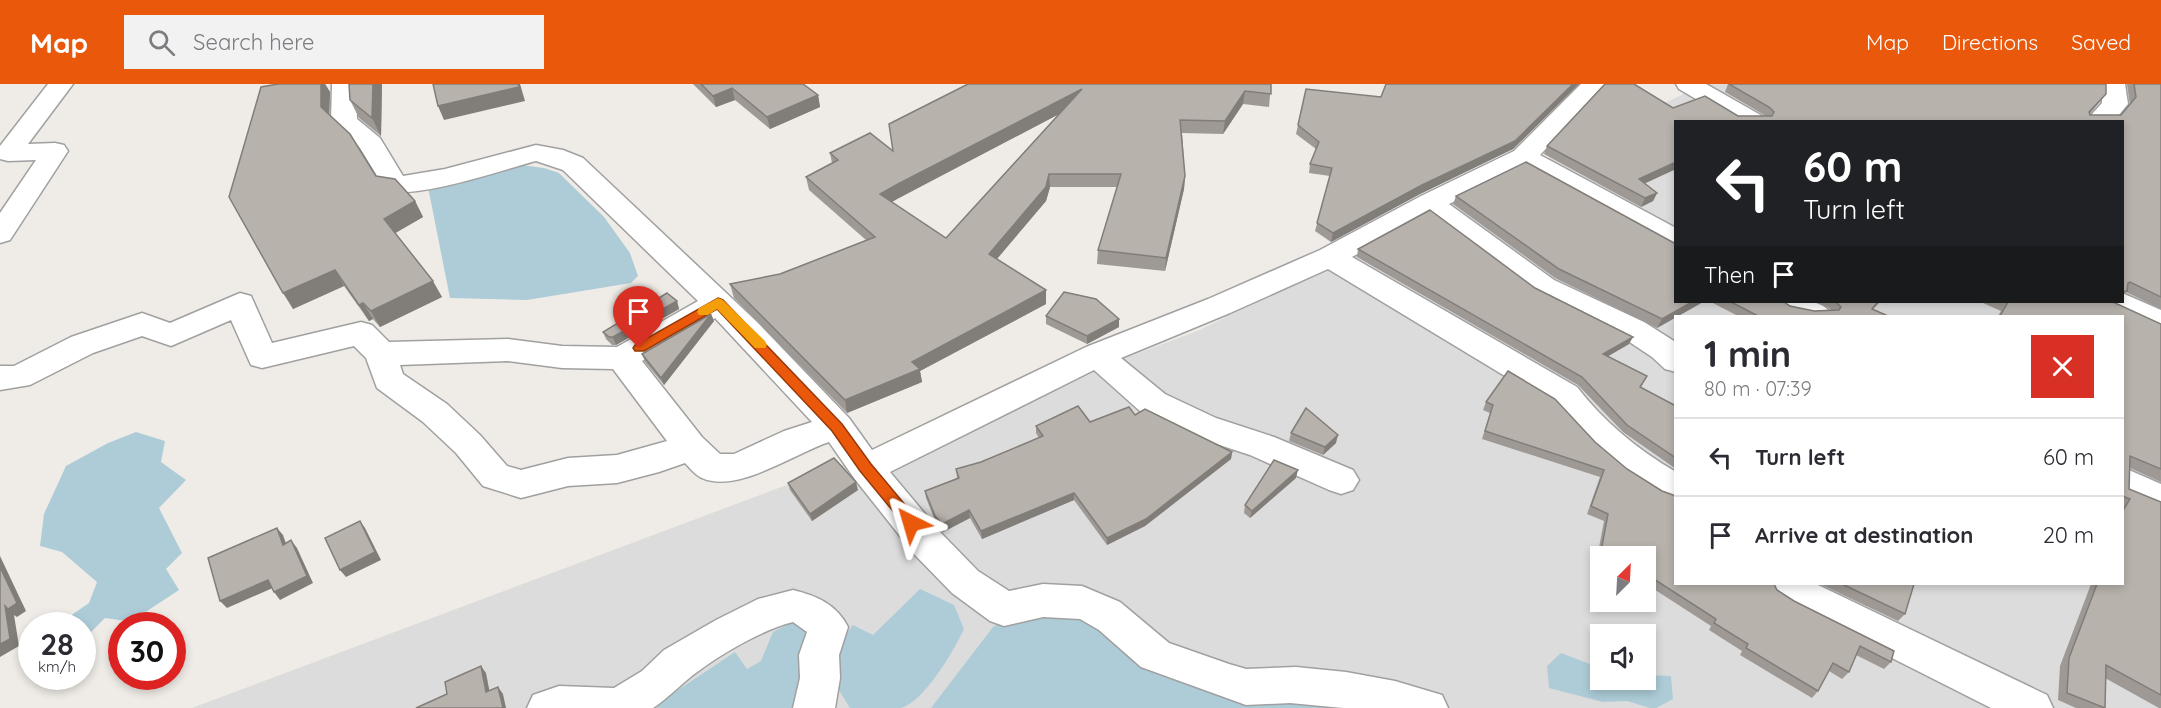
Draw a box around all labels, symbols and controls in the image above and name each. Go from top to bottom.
search box [124,15,544,69]
text: Map [30,25,88,60]
icon: search [145,26,178,59]
text: Search here [193,28,315,56]
text: Map [1866,29,1909,55]
text: Directions [1942,29,2038,55]
text: Saved [2071,29,2131,55]
text: 60 m [1803,140,1903,193]
icon: left [1704,144,1782,222]
text: Turn left [1803,192,1905,226]
icon: arrive [1767,258,1800,291]
text: Then [1704,261,1755,289]
pin [613,286,664,348]
icon: arrive [622,295,655,328]
text: 1 min [1704,331,1791,376]
button: close [2031,335,2094,398]
text: 80 m · 07:39 [1704,376,1812,401]
icon: left [1704,441,1737,474]
text: Turn left [1755,443,1845,471]
text: 60 m [2043,443,2094,471]
position arrow [879,491,943,555]
icon: arrive [1704,519,1737,552]
text: Arrive at destination [1755,521,1973,549]
text: 20 m [2043,521,2094,549]
north arrow [1590,546,1656,612]
map controls [1590,546,1656,690]
speed limit sign: 30 [108,612,186,690]
button: sound [1590,624,1656,690]
text: 28 [40,625,74,663]
text: km/h [38,657,76,676]

